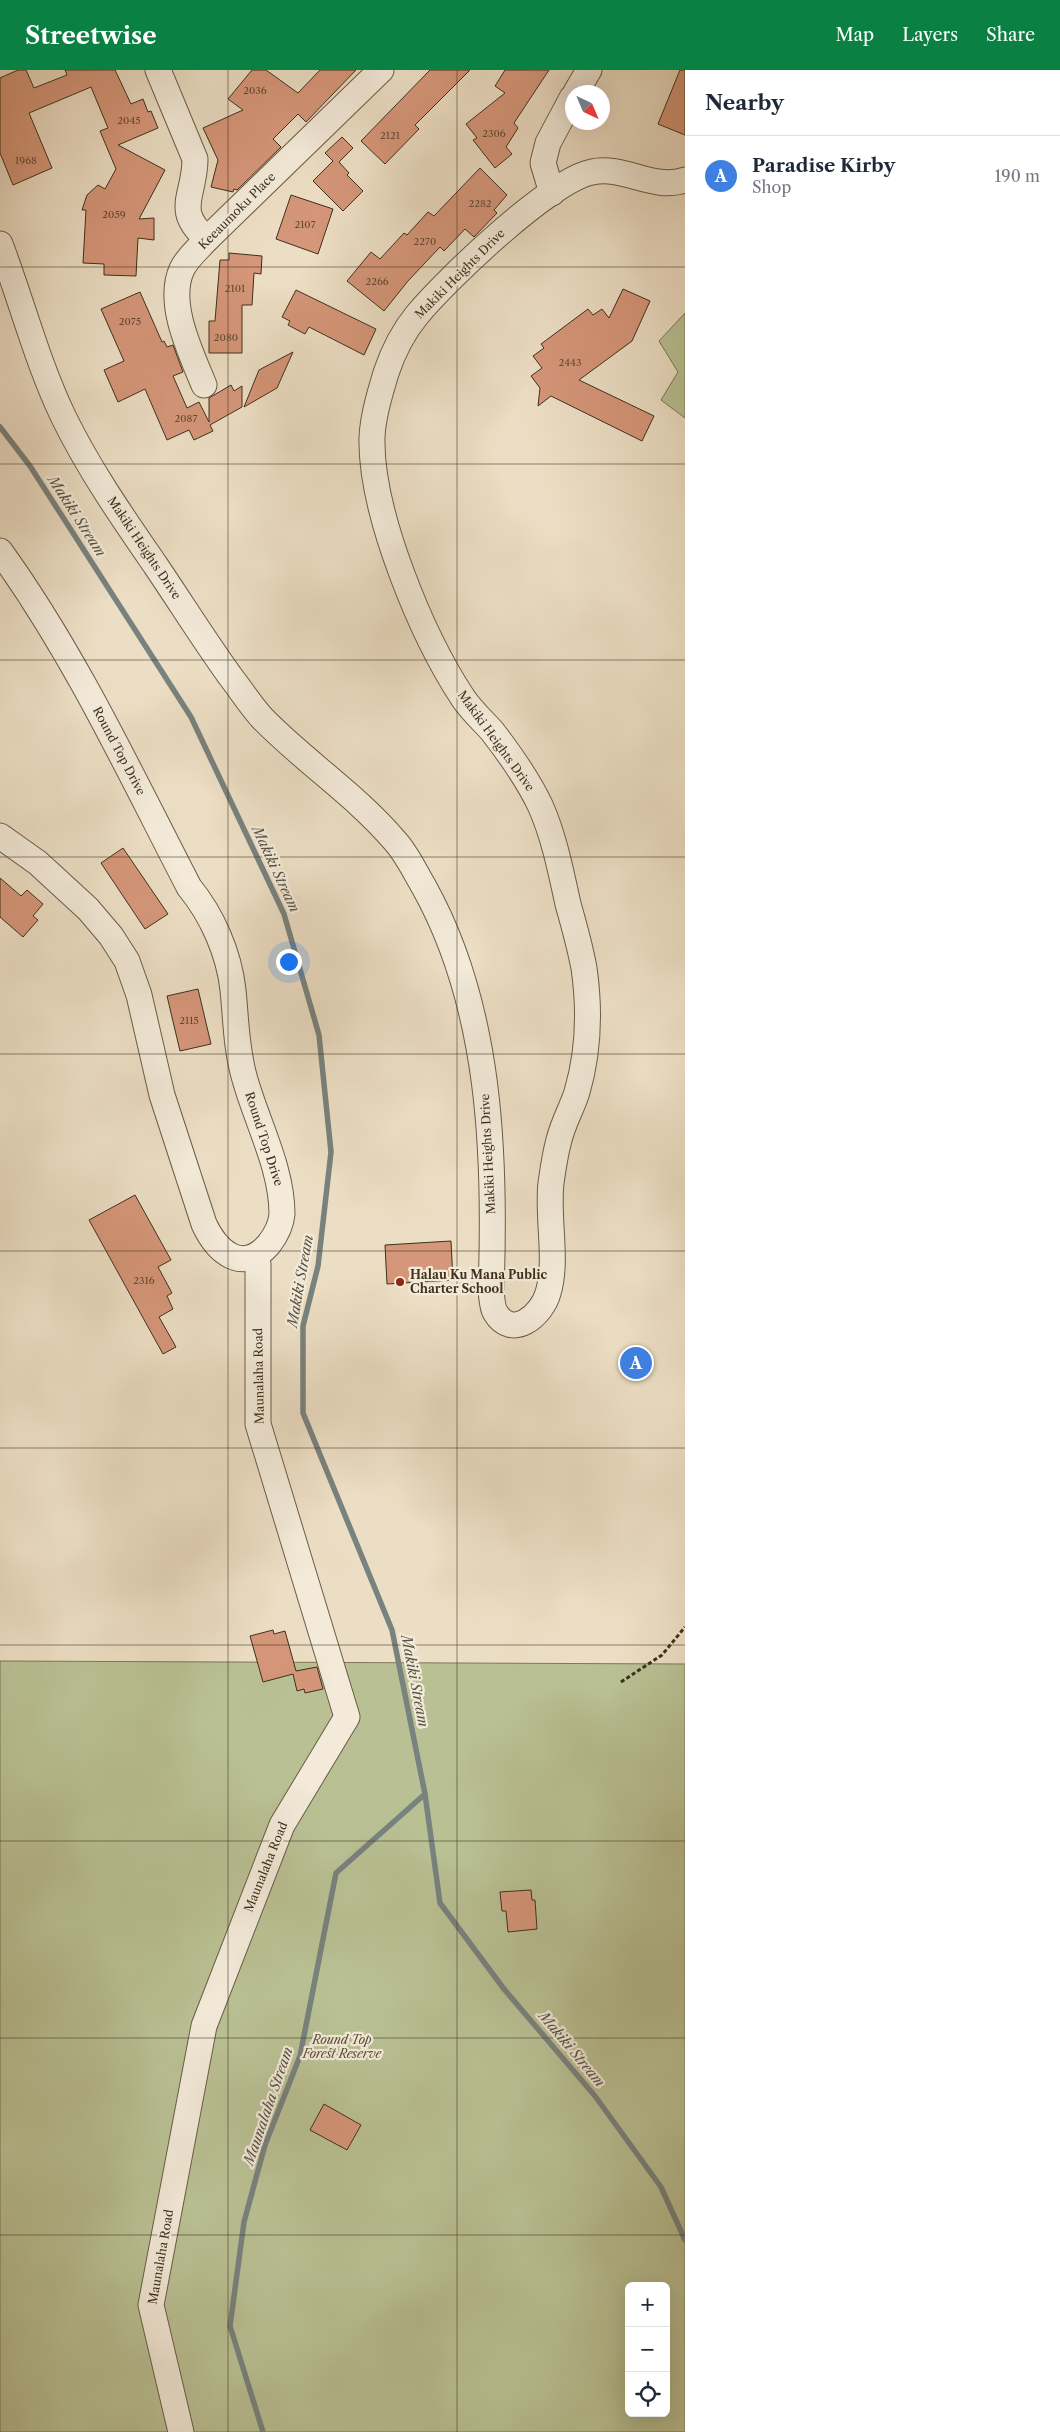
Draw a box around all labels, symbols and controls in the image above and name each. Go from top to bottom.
text: Streetwise [25,21,157,50]
text: Map [836,24,874,46]
text: Layers [902,24,958,46]
text: Share [986,24,1035,46]
house number: 2036 [243,84,267,97]
north arrow [565,85,610,130]
text: Nearby [705,90,784,115]
house number: 2045 [117,114,141,127]
house number: 2306 [482,127,506,140]
house number: 2121 [380,129,401,142]
house number: 1968 [15,154,37,167]
text: Paradise Kirby [752,154,895,177]
text: A [715,166,727,186]
text: 190 m [995,166,1040,186]
street label: Keeaumoku Place [195,169,279,252]
text: Shop [752,177,791,197]
house number: 2282 [468,197,492,210]
house number: 2059 [102,208,126,221]
house number: 2107 [294,218,316,231]
street label: Makiki Heights Drive [412,225,508,322]
house number: 2270 [414,235,436,248]
house number: 2266 [365,275,389,288]
house number: 2101 [225,282,246,295]
house number: 2075 [119,315,141,328]
house number: 2080 [214,331,238,344]
house number: 2443 [559,356,581,369]
house number: 2087 [175,412,198,425]
water label: Makiki Stream [43,470,110,560]
street label: Makiki Heights Drive [104,493,185,602]
street label: Makiki Heights Drive [455,687,538,794]
street label: Round Top Drive [90,704,149,798]
water label: Makiki Stream [247,821,304,915]
your location [276,949,302,975]
house number: 2115 [179,1014,199,1027]
street label: Round Top Drive [242,1090,287,1188]
street label: Makiki Heights Drive [477,1093,498,1215]
water label: Makiki Stream [283,1233,317,1331]
place label: Halau Ku Mana Public Charter School [410,1267,548,1296]
house number: 2316 [133,1274,155,1287]
marker: Halau Ku Mana Public Charter School [394,1276,406,1288]
street label: Maunalaha Road [250,1327,267,1424]
pin: A [620,1344,652,1382]
water label: Makiki Stream [397,1631,433,1729]
street label: Maunalaha Road [241,1819,291,1914]
water label: Makiki Stream [534,2006,609,2091]
park label: Round Top Forest Reserve [302,2032,383,2061]
water label: Maunalaha Stream [239,2045,297,2169]
street label: Maunalaha Road [145,2208,176,2306]
map controls [625,2282,670,2417]
button: + [625,2282,670,2327]
button: − [625,2327,670,2372]
button: locate [625,2372,670,2417]

